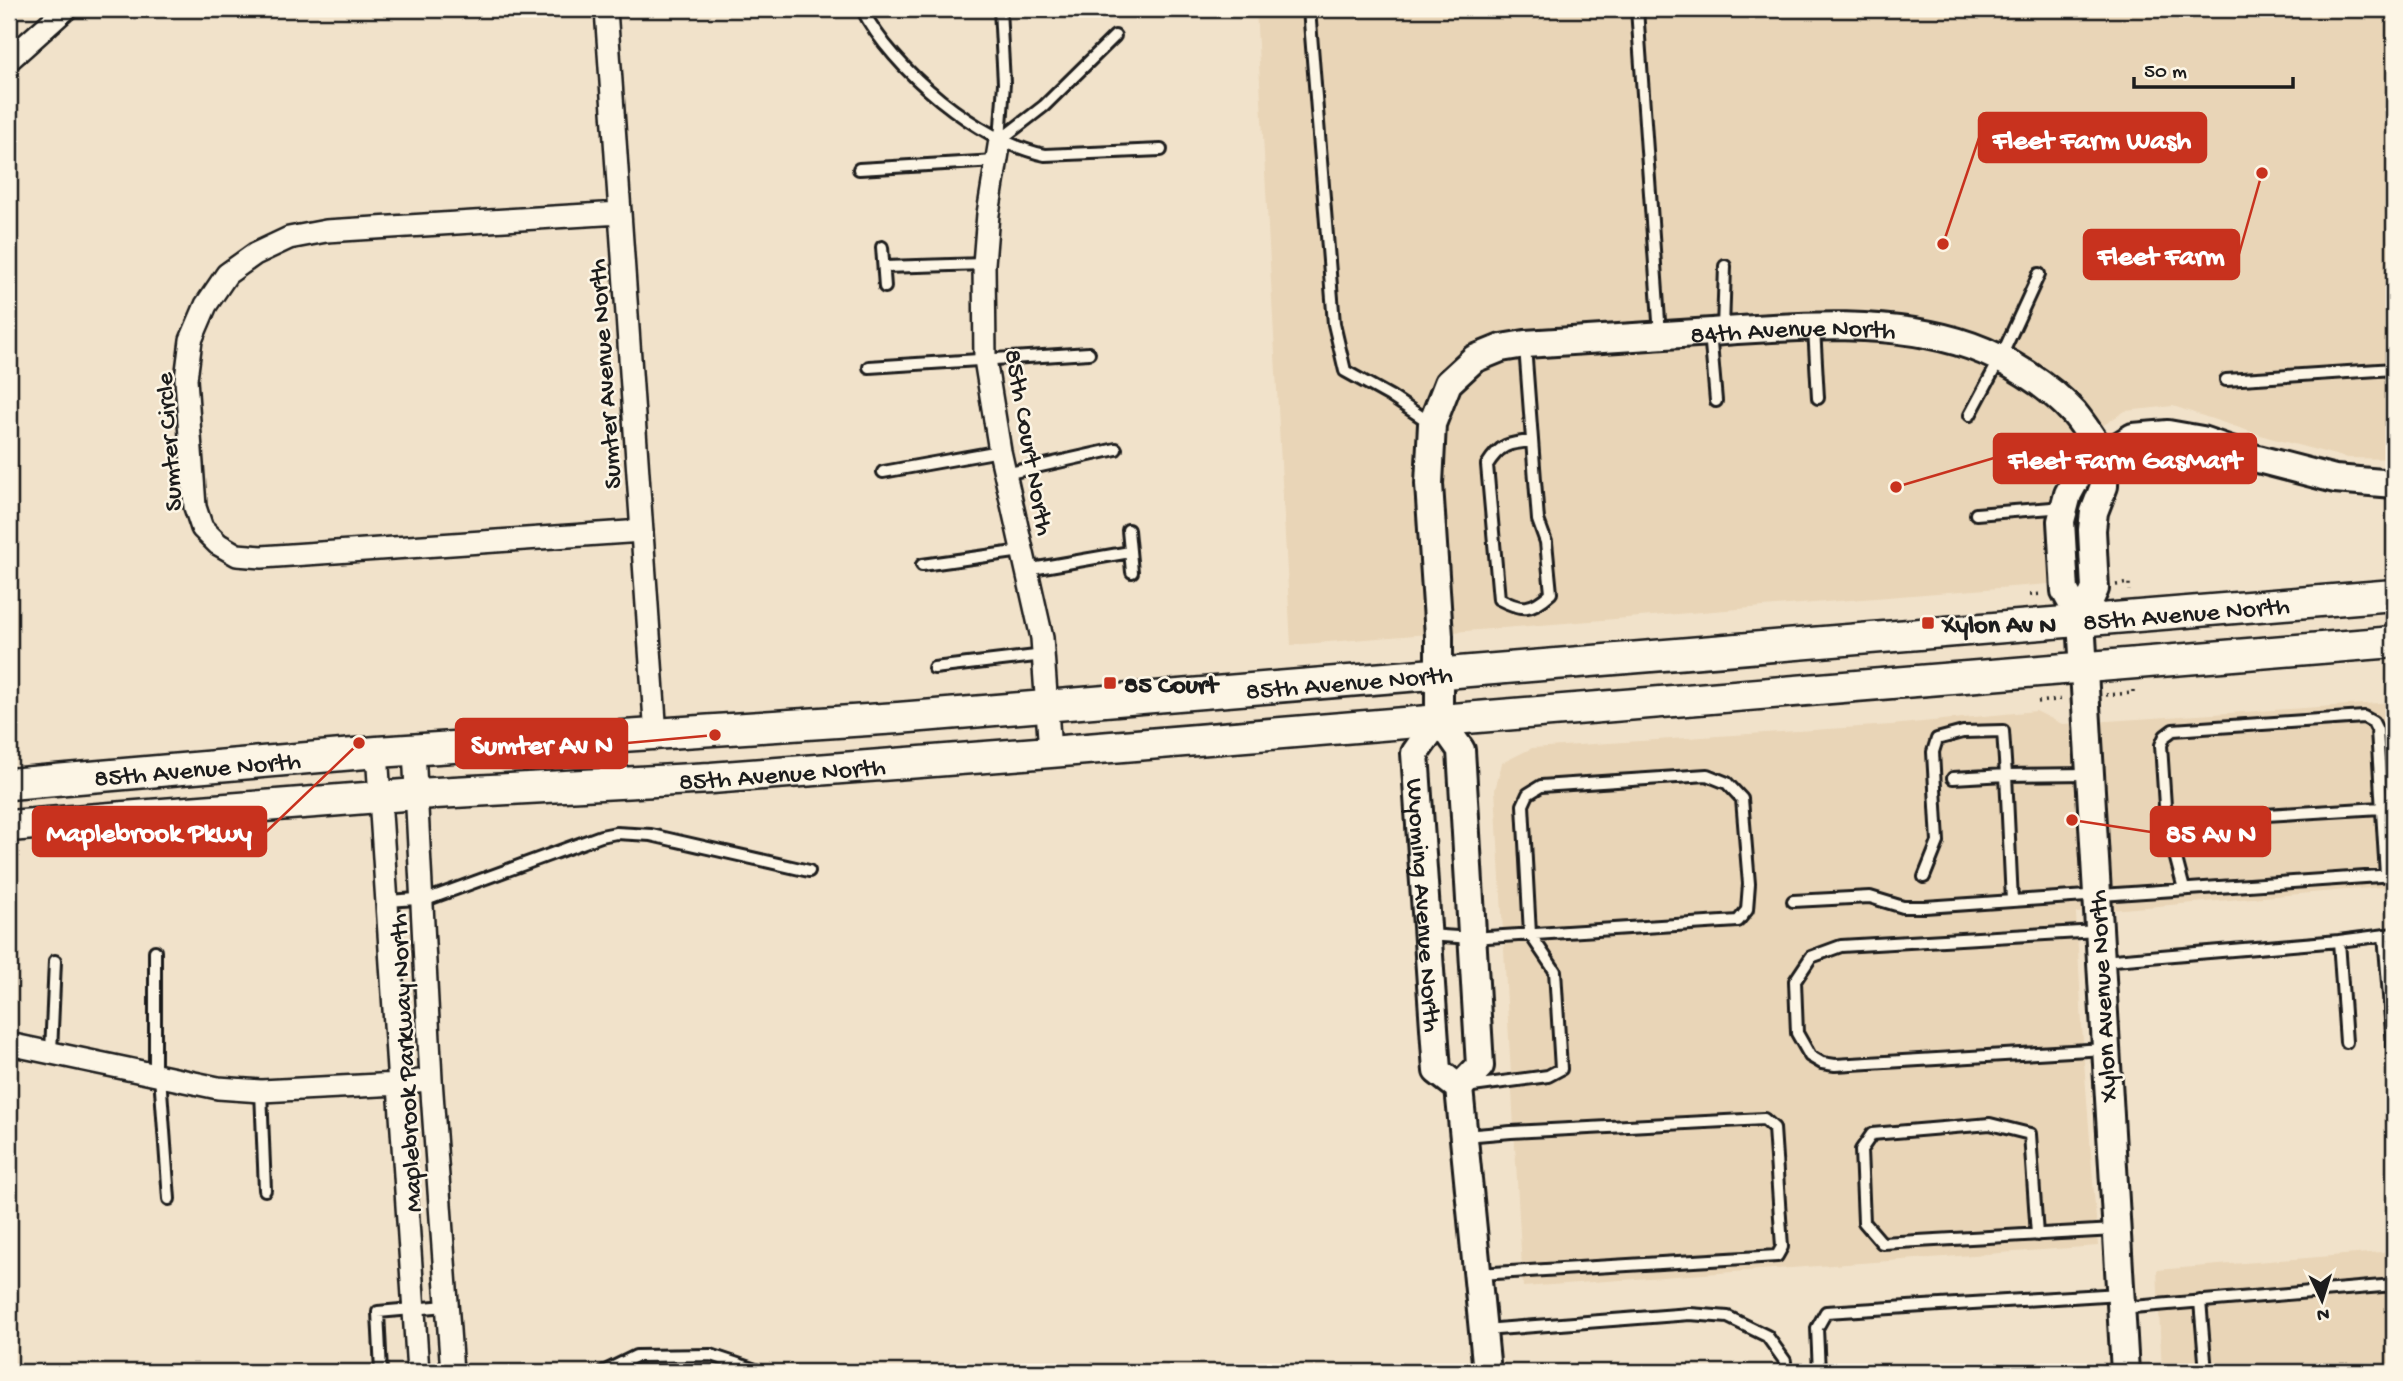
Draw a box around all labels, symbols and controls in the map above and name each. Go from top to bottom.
scale bar [2134,46,2293,90]
text: 50 m [2144,61,2187,86]
callout: Fleet Farm Wash [1979,113,2206,162]
text: Fleet Farm Wash [1992,126,2191,159]
callout: Fleet Farm [2084,230,2239,279]
text: Fleet Farm [2096,242,2225,275]
street label: Sumter Avenue North [584,257,631,490]
street label: 84th Avenue North [1690,315,1897,353]
street label: 85th Court North [995,347,1058,538]
street label: Sumter Circle [151,371,192,512]
callout: Fleet Farm GasMart [1994,434,2256,483]
text: Fleet Farm GasMart [2007,446,2244,479]
street label: 85th Avenue North [2082,593,2291,641]
place label: Xylon Av N [1941,612,2056,643]
marker: Xylon Av N [1920,615,1936,631]
street label: 85th Avenue North [1245,661,1454,709]
place label: 85 Court [1124,672,1220,703]
marker: 85 Court [1102,675,1118,691]
callout: Sumter Av N [456,719,627,768]
text: Sumter Av N [471,731,613,764]
street label: 85th Avenue North [93,748,302,797]
street label: 85th Avenue North [678,754,887,800]
street label: Wyoming Avenue North [1397,777,1445,1033]
callout: Maplebrook Pkwy [33,807,266,856]
callout: 85 Av N [2151,807,2270,856]
text: Maplebrook Pkwy [46,819,252,852]
text: 85 Av N [2166,820,2256,853]
street label: Xylon Avenue North [2084,889,2127,1104]
street label: Maplebrook Parkway North [385,912,432,1213]
north arrow [2288,1266,2358,1336]
text: N [2316,1302,2330,1325]

